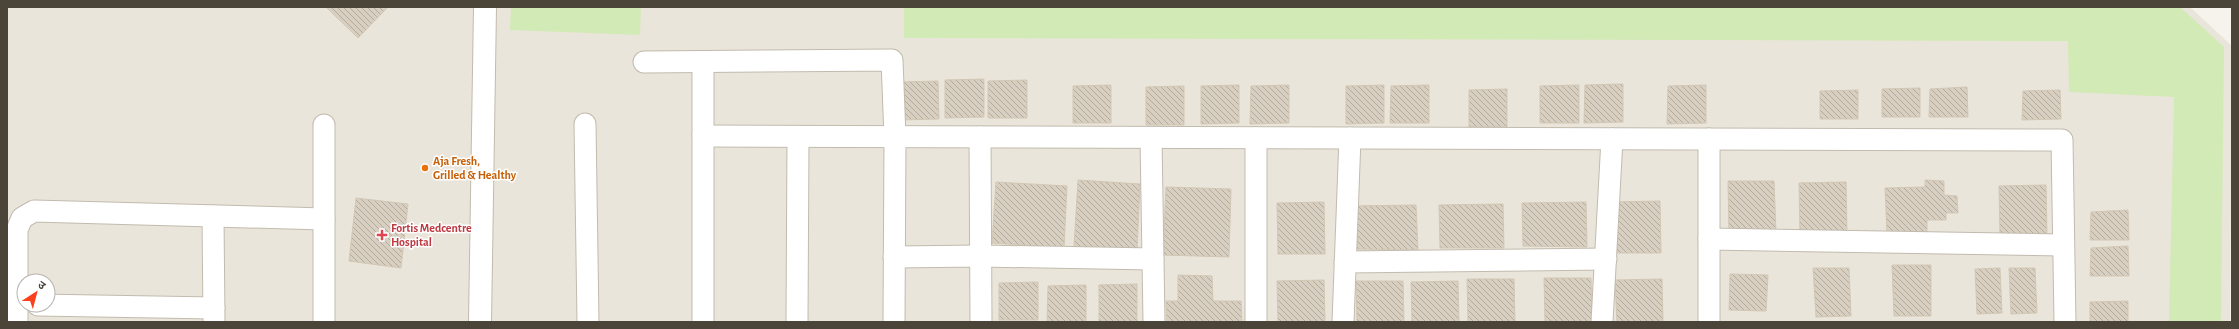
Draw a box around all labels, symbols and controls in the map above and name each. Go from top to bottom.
place label: Aja Fresh, Grilled & Healthy [433,155,517,182]
marker: Aja Fresh, Grilled & Healthy [420,163,430,173]
place label: Fortis Medcentre Hospital [391,222,472,248]
marker: Fortis Medcentre Hospital [376,229,388,241]
north arrow [16,273,56,313]
text: उ [36,279,48,292]

